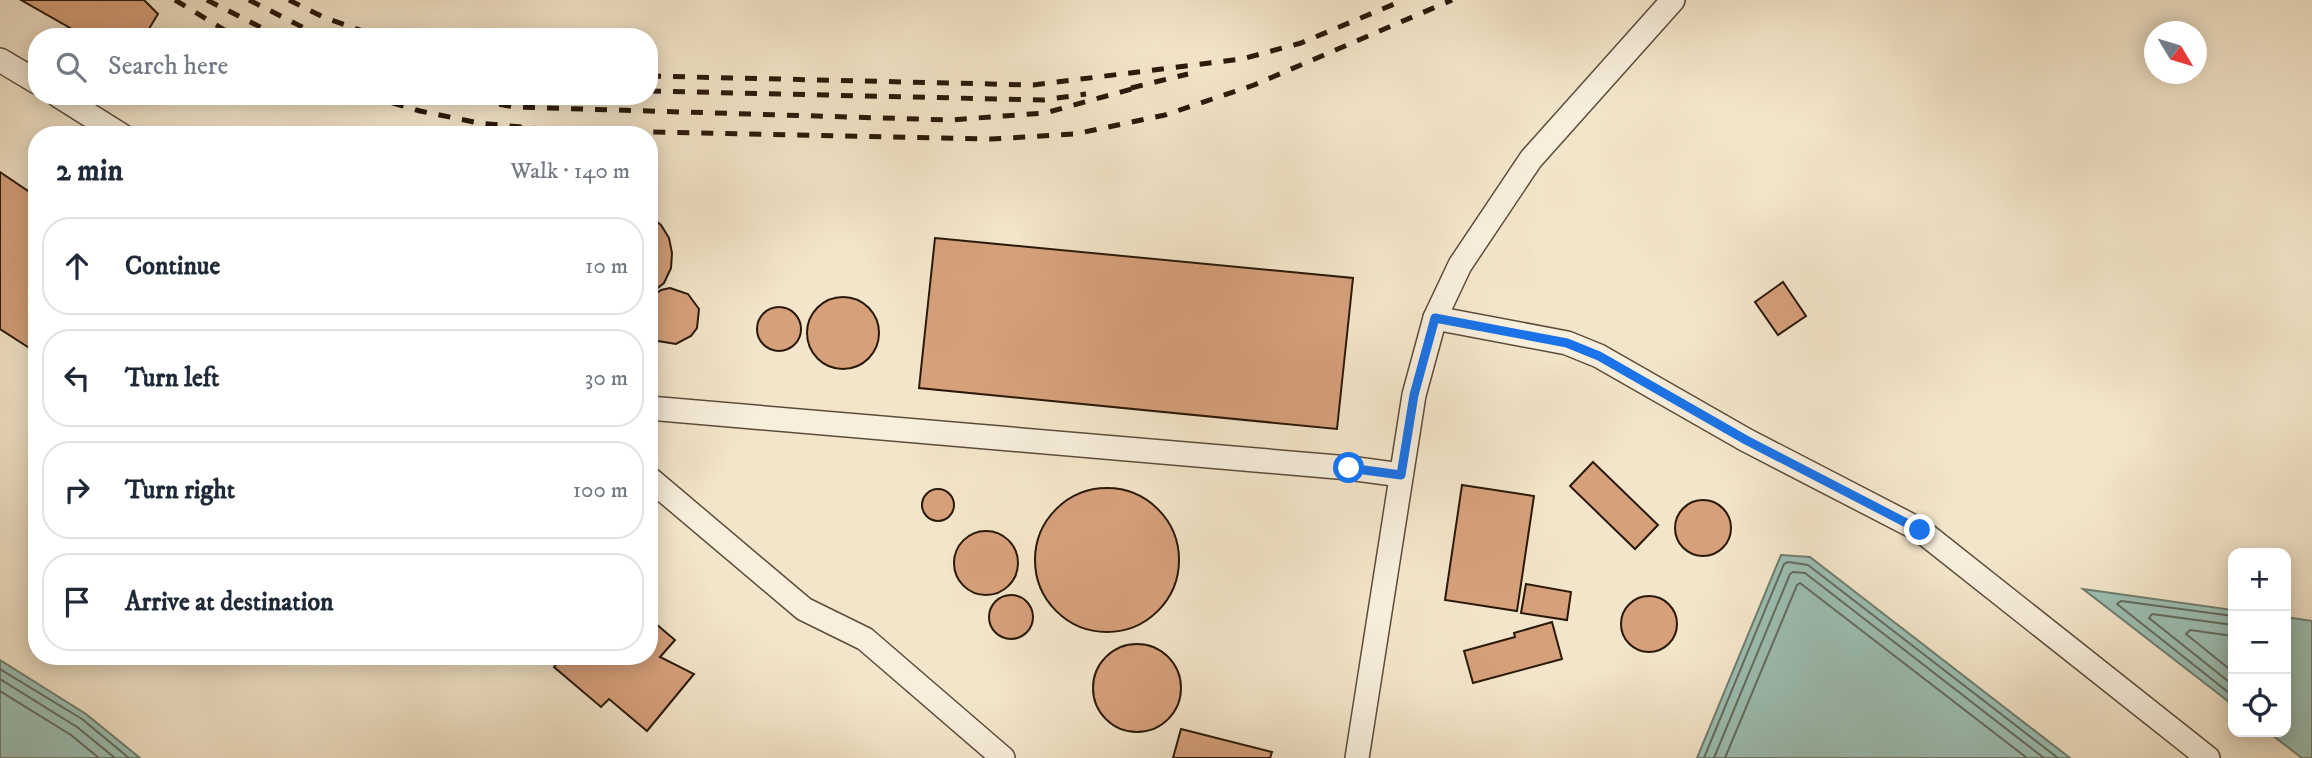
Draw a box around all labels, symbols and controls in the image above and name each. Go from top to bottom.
north arrow [2144,21,2207,84]
search box [28,28,658,105]
icon: search [52,48,90,86]
text: Search here [108,50,228,83]
text: 2 min [56,153,123,190]
text: Walk · 140 m [511,157,630,186]
icon: ahead [58,247,96,285]
text: Continue [125,250,220,283]
text: 10 m [585,252,628,281]
icon: left [58,359,96,397]
text: Turn left [125,362,219,395]
text: 30 m [585,364,628,393]
route start [1333,452,1364,483]
icon: right [58,471,96,509]
text: Turn right [125,474,235,507]
text: 100 m [573,476,628,505]
route end [1904,514,1935,545]
map controls [2228,548,2291,737]
button: + [2228,548,2291,611]
icon: arrive [58,583,96,621]
text: Arrive at destination [125,586,334,619]
button: − [2228,611,2291,674]
button: locate [2228,674,2291,737]

